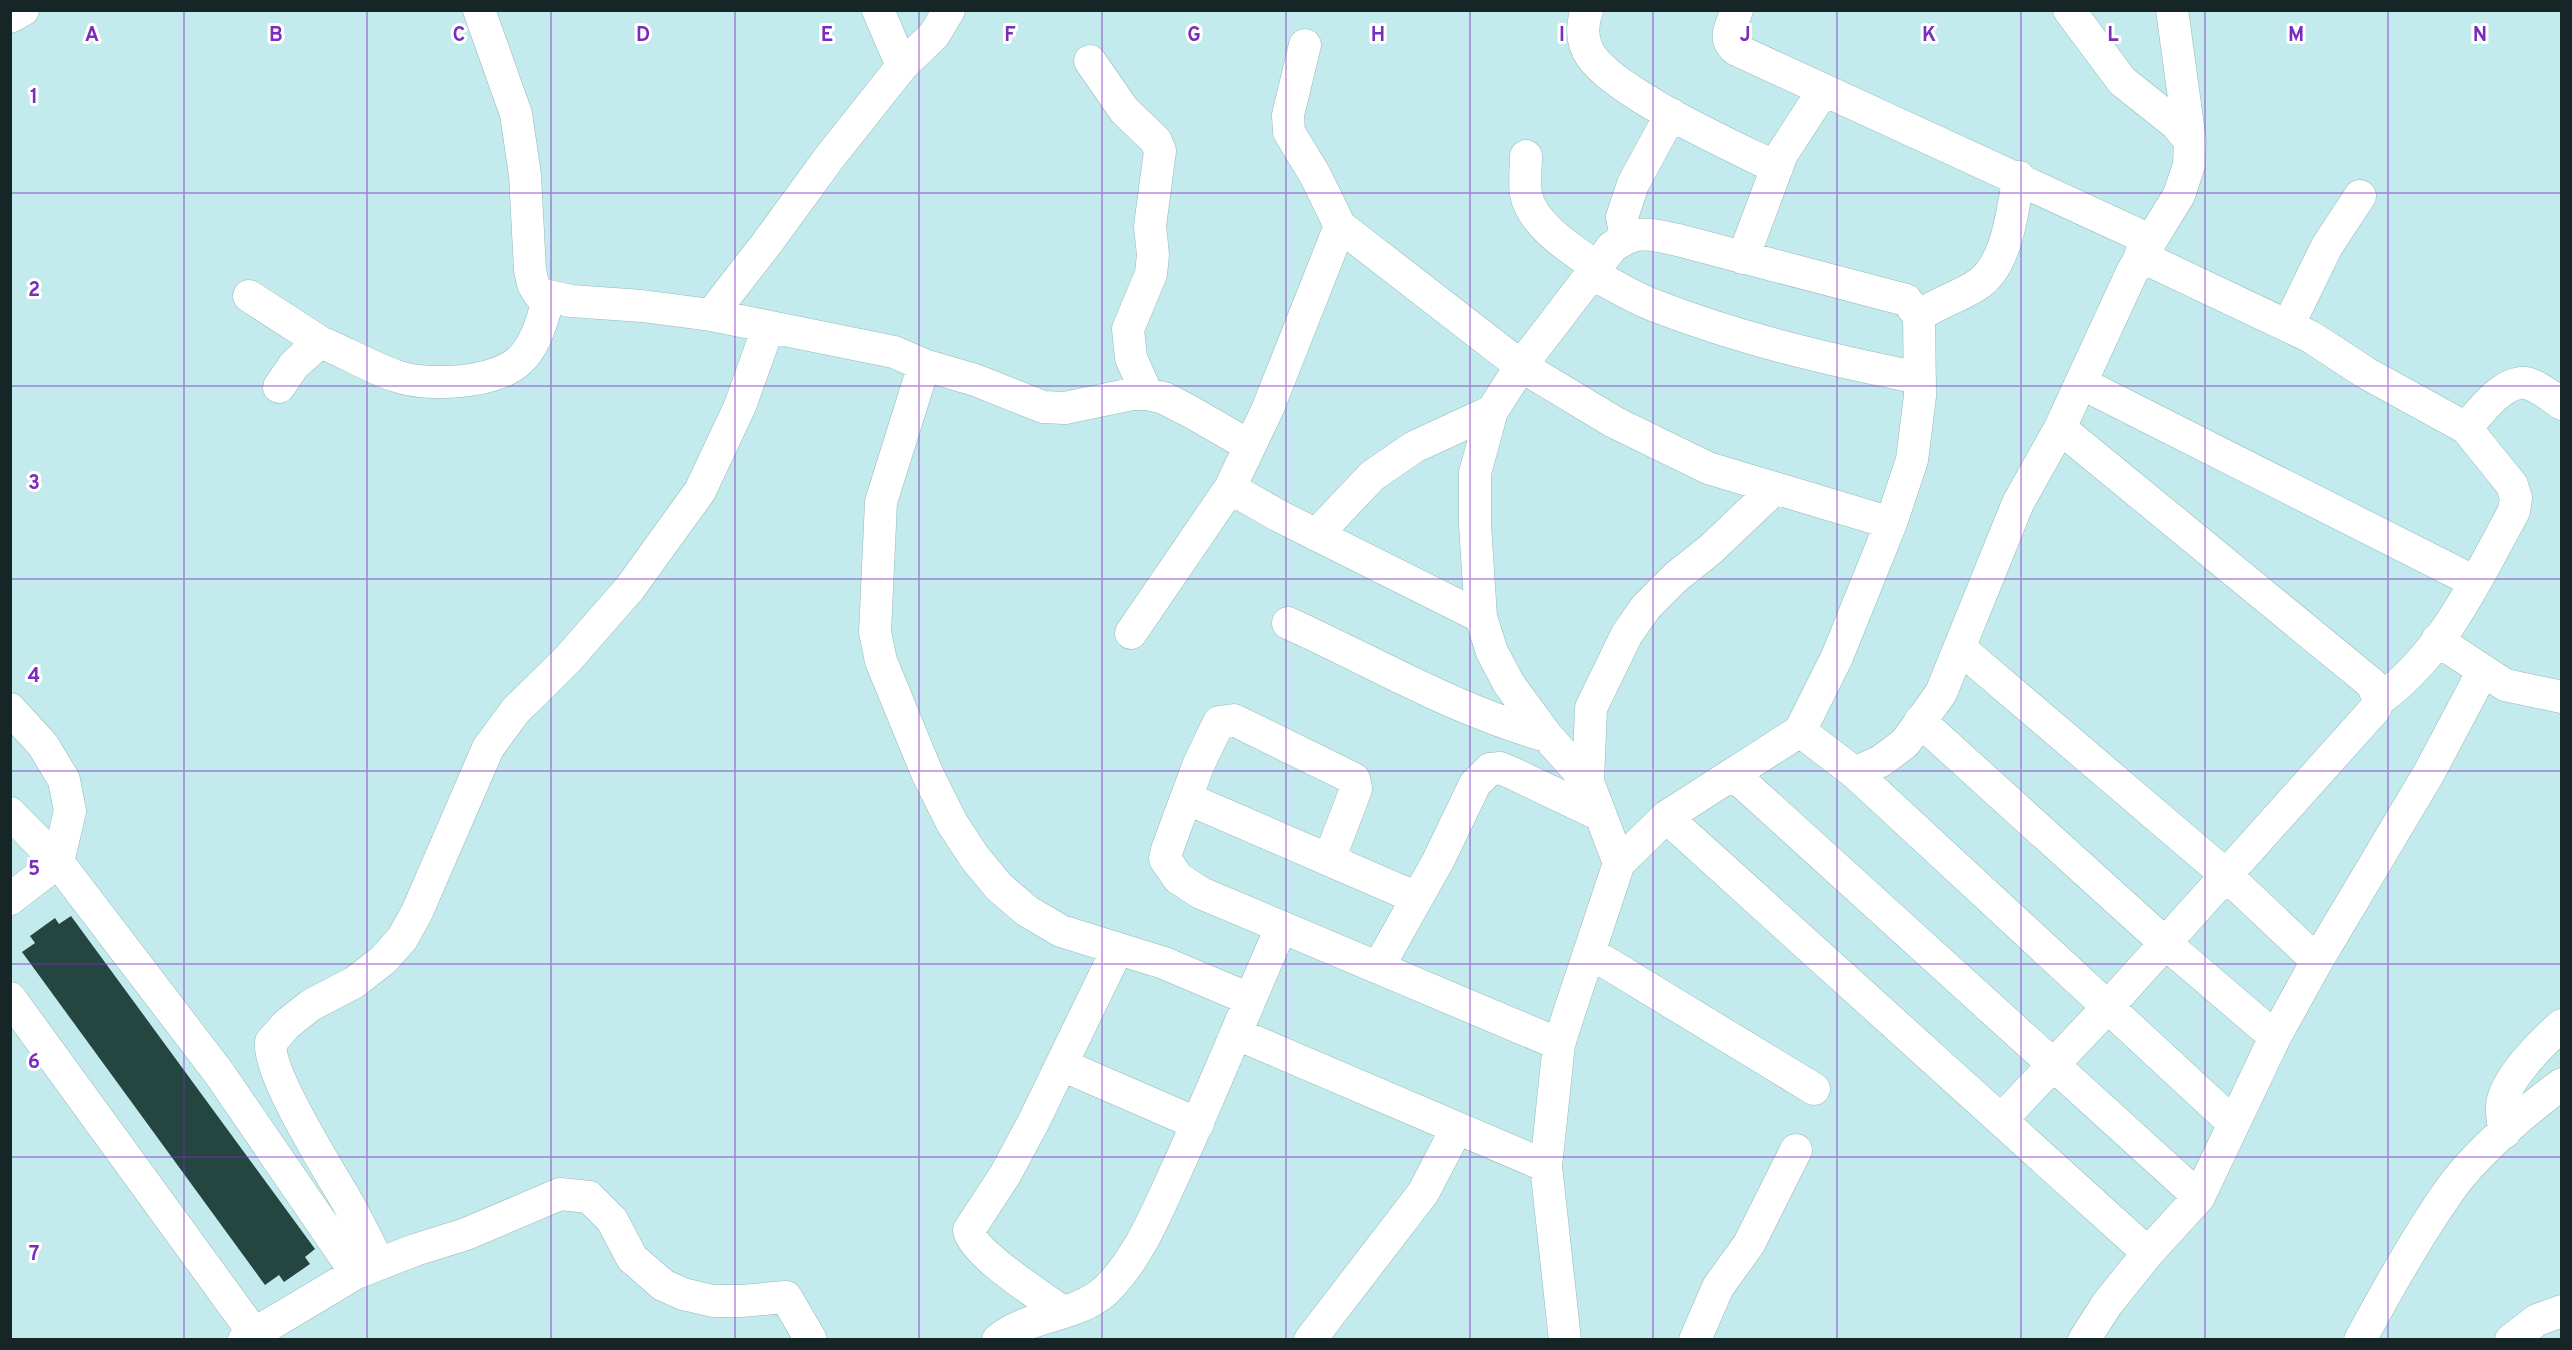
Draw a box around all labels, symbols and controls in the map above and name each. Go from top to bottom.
text: A [85,23,99,49]
text: B [269,23,283,49]
text: C [453,23,465,49]
text: D [636,23,650,49]
text: E [821,23,833,49]
text: F [1004,23,1016,49]
text: G [1187,23,1201,49]
text: H [1371,23,1385,49]
text: I [1559,23,1565,49]
text: J [1739,23,1751,49]
text: K [1922,23,1936,49]
text: L [2107,23,2119,49]
text: M [2288,23,2304,49]
text: N [2473,23,2487,49]
text: 1 [30,85,38,111]
text: 2 [28,278,40,304]
text: 3 [28,471,40,497]
text: 4 [28,664,40,690]
text: 5 [28,857,40,883]
text: 6 [28,1050,40,1076]
text: 7 [29,1242,39,1268]

